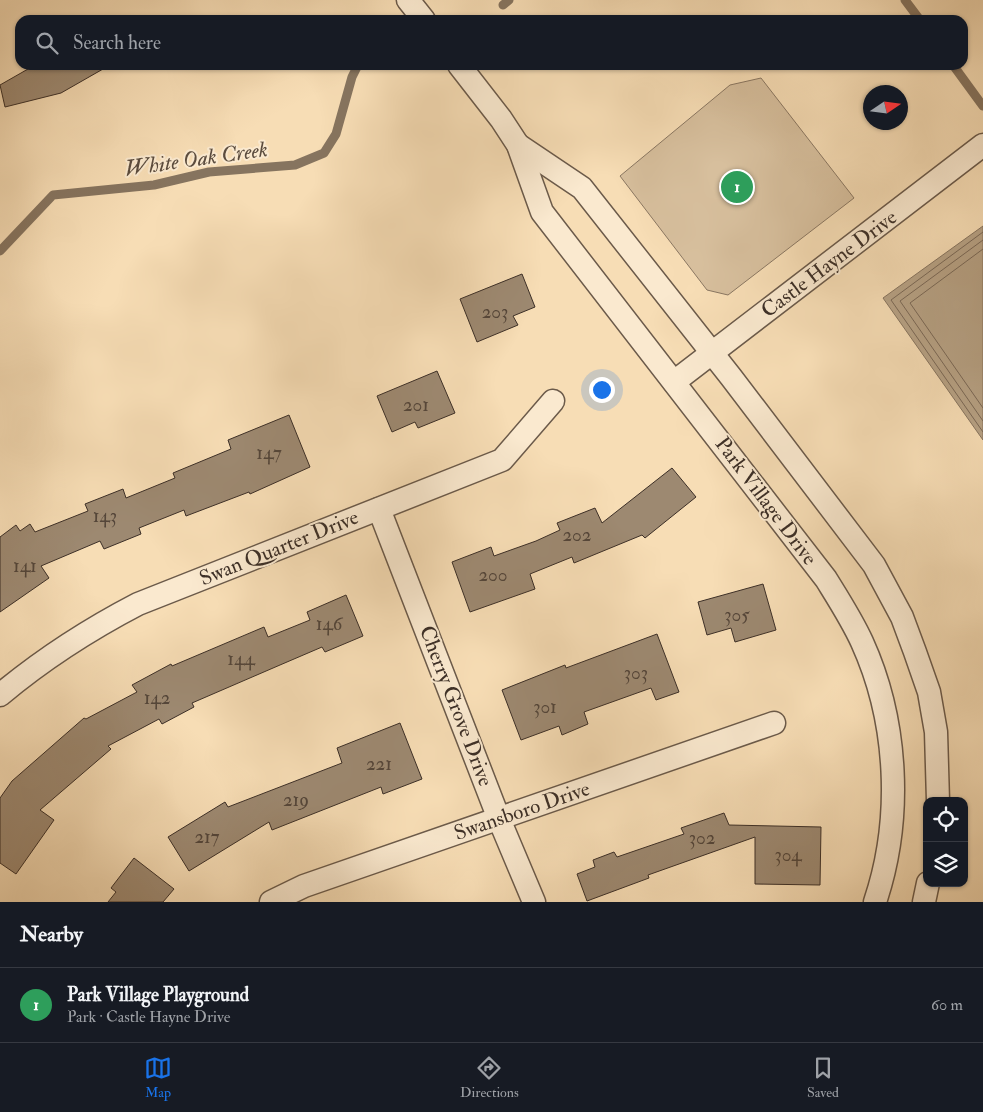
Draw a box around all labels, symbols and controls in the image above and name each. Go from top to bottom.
search box [15,15,968,70]
icon: search [33,29,61,57]
text: Search here [73,31,161,55]
north arrow [863,85,908,130]
water label: White Oak Creek [123,135,269,183]
pin: 1 [721,168,753,206]
street label: Castle Hayne Drive [756,204,903,324]
house number: 203 [482,300,508,324]
your location [589,377,615,403]
house number: 201 [403,393,429,417]
street label: Park Village Drive [709,431,823,571]
house number: 147 [256,441,282,465]
house number: 143 [93,504,117,528]
street label: Swan Quarter Drive [196,504,363,592]
house number: 202 [562,523,592,547]
house number: 141 [13,554,37,578]
house number: 200 [478,563,508,587]
house number: 305 [724,603,750,627]
house number: 146 [316,612,344,636]
street label: Cherry Grove Drive [413,622,499,790]
house number: 144 [227,647,255,671]
house number: 303 [624,661,648,685]
house number: 142 [144,686,170,710]
house number: 301 [533,695,557,719]
house number: 221 [366,752,392,776]
street label: Swansboro Drive [451,775,594,847]
house number: 219 [283,788,309,812]
map controls [923,797,968,887]
button: locate [923,797,968,842]
house number: 217 [194,825,220,849]
house number: 302 [689,826,715,850]
button: layers [923,842,968,887]
house number: 304 [774,843,802,867]
text: Nearby [20,921,83,948]
text: Park Village Playground [67,983,249,1007]
text: 1 [33,995,39,1015]
text: 60 m [931,995,963,1015]
text: Park · Castle Hayne Drive [67,1007,231,1027]
tab: Map [144,1054,172,1101]
tab: Directions [460,1054,519,1101]
tab: Saved [807,1054,839,1101]

